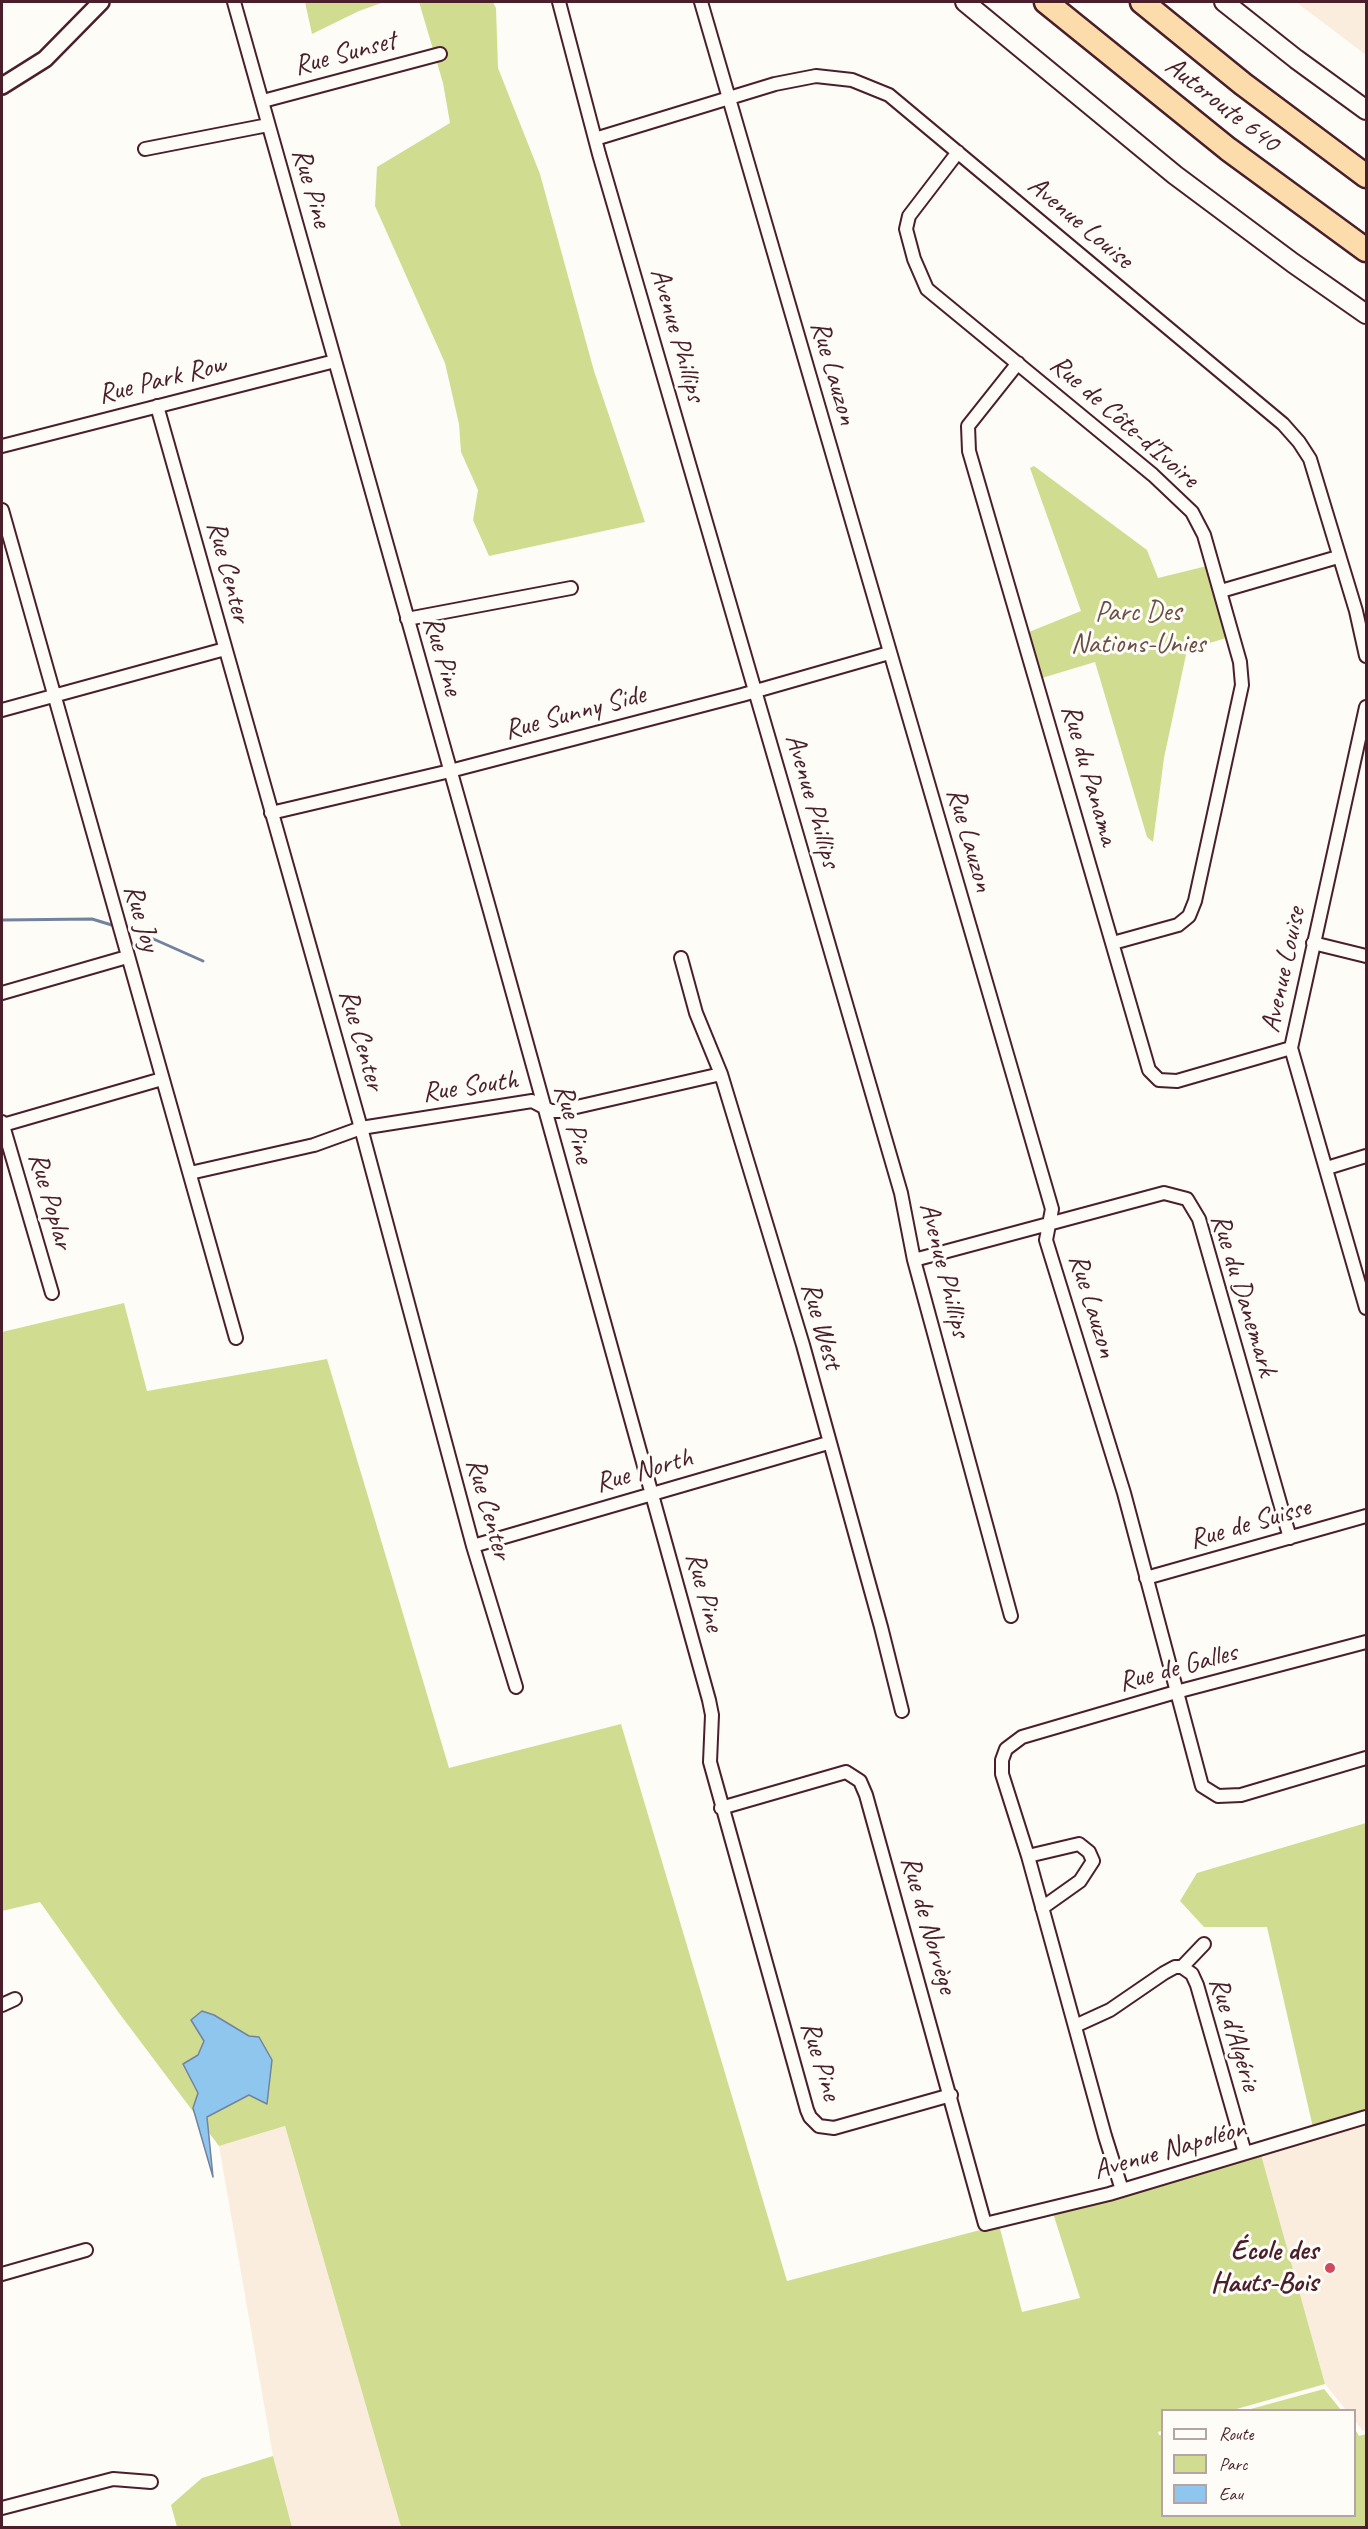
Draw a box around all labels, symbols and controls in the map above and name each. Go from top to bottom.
street label: Rue Sunset [290,24,400,84]
street label: Autoroute 640 [1158,50,1286,160]
street label: Rue Pine [284,145,338,231]
street label: Avenue Louise [1020,169,1140,277]
street label: Avenue Phillips [642,264,712,406]
street label: Rue Lauzon [802,317,864,429]
street label: Rue Park Row [95,348,229,412]
street label: Rue de Côte-d'Ivoire [1043,348,1205,496]
street label: Rue Center [198,518,258,626]
park label: Parc Des Nations-Unies [1071,596,1205,662]
street label: Rue Pine [415,613,469,699]
street label: Rue Sunny Side [501,678,649,748]
street label: Rue du Panama [1053,701,1125,849]
street label: Avenue Phillips [777,730,847,872]
street label: Rue Lauzon [938,784,1000,896]
street label: Rue Joy [115,881,167,955]
street label: Avenue Louise [1254,904,1314,1036]
street label: Rue Center [331,985,391,1095]
street label: Rue South [420,1064,520,1110]
street label: Rue Pine [546,1081,600,1167]
street label: Rue Poplar [20,1149,80,1253]
street label: Avenue Phillips [911,1199,977,1341]
street label: Rue du Danemark [1202,1210,1284,1380]
street label: Rue Lauzon [1060,1250,1124,1362]
street label: Rue West [793,1279,849,1373]
street label: Rue North [592,1441,696,1501]
street label: Rue Center [458,1454,518,1564]
street label: Rue de Suisse [1186,1491,1314,1557]
street label: Rue Pine [677,1549,731,1635]
street label: Rue de Galles [1115,1636,1241,1700]
street label: Rue de Norvège [892,1852,964,1998]
street label: Rue d'Algérie [1201,1973,1267,2095]
street label: Rue Pine [792,2018,848,2104]
street label: Avenue Napoléon [1090,2112,1250,2188]
place label: École des Hauts-Bois [1211,2235,1318,2301]
marker: École des Hauts-Bois [1323,2261,1337,2275]
legend [1161,2409,1356,2517]
text: Route [1219,2423,1253,2445]
text: Parc [1219,2453,1247,2475]
text: Eau [1219,2483,1243,2505]

